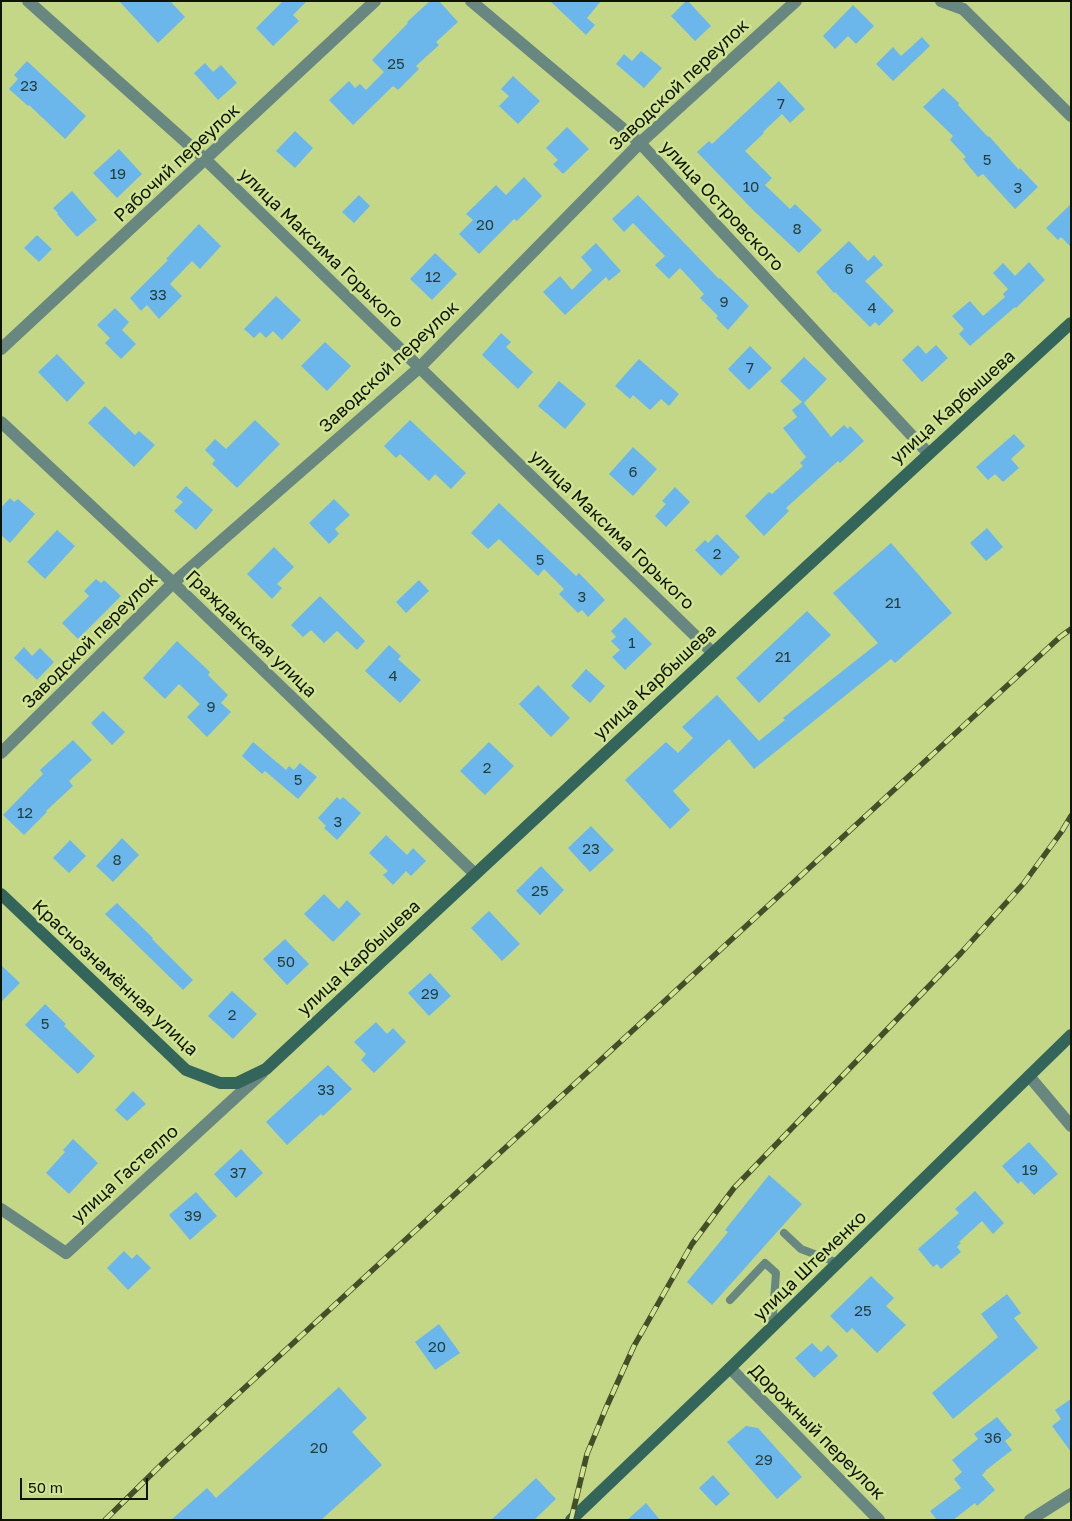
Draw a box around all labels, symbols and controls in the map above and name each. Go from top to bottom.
street label: Заводской переулок [605,15,753,155]
house number: 25 [387,55,405,73]
house number: 23 [20,77,38,95]
house number: 7 [777,95,785,113]
street label: Рабочий переулок [110,99,244,227]
street label: улица Островского [656,136,788,276]
house number: 5 [983,151,991,169]
street label: улица Максима Горького [234,164,408,332]
house number: 19 [110,165,126,183]
house number: 10 [743,178,759,196]
house number: 3 [1014,179,1022,197]
house number: 20 [476,216,494,234]
house number: 8 [792,220,802,238]
house number: 6 [844,260,854,278]
house number: 12 [425,268,441,286]
house number: 33 [149,286,167,304]
house number: 9 [719,293,729,311]
street label: Заводской переулок [315,297,463,437]
house number: 4 [867,299,877,317]
street label: улица Карбышева [886,345,1020,469]
house number: 7 [746,359,754,377]
street label: улица Максима Горького [525,446,699,614]
house number: 6 [628,463,638,481]
house number: 2 [713,545,721,563]
house number: 5 [536,551,544,569]
street label: Гражданская улица [181,566,321,702]
street label: Заводской переулок [18,569,162,713]
house number: 3 [578,588,586,606]
house number: 21 [885,594,901,612]
street label: улица Карбышева [589,620,721,744]
house number: 1 [628,634,636,652]
house number: 21 [775,648,791,666]
house number: 4 [388,667,398,685]
house number: 9 [206,698,216,716]
house number: 2 [483,759,491,777]
house number: 5 [294,771,302,789]
house number: 12 [17,804,33,822]
house number: 3 [334,813,342,831]
house number: 23 [582,840,600,858]
house number: 8 [112,851,122,869]
house number: 25 [531,882,549,900]
street label: Краснознамённая улица [28,895,202,1061]
street label: улица Карбышева [293,896,425,1020]
house number: 50 [277,953,295,971]
house number: 29 [421,985,439,1003]
house number: 2 [228,1006,236,1024]
house number: 5 [41,1015,49,1033]
house number: 33 [317,1081,335,1099]
street label: улица Гастелло [67,1120,183,1228]
house number: 19 [1022,1161,1038,1179]
house number: 37 [230,1164,246,1182]
street label: улица Штеменко [749,1206,871,1326]
house number: 39 [184,1207,202,1225]
house number: 25 [854,1302,872,1320]
house number: 20 [428,1338,446,1356]
street label: Дорожный переулок [745,1360,889,1504]
house number: 36 [984,1429,1002,1447]
house number: 20 [310,1439,328,1457]
house number: 29 [755,1451,773,1469]
scale bar [22,1468,150,1500]
text: 50 m [28,1478,63,1496]

